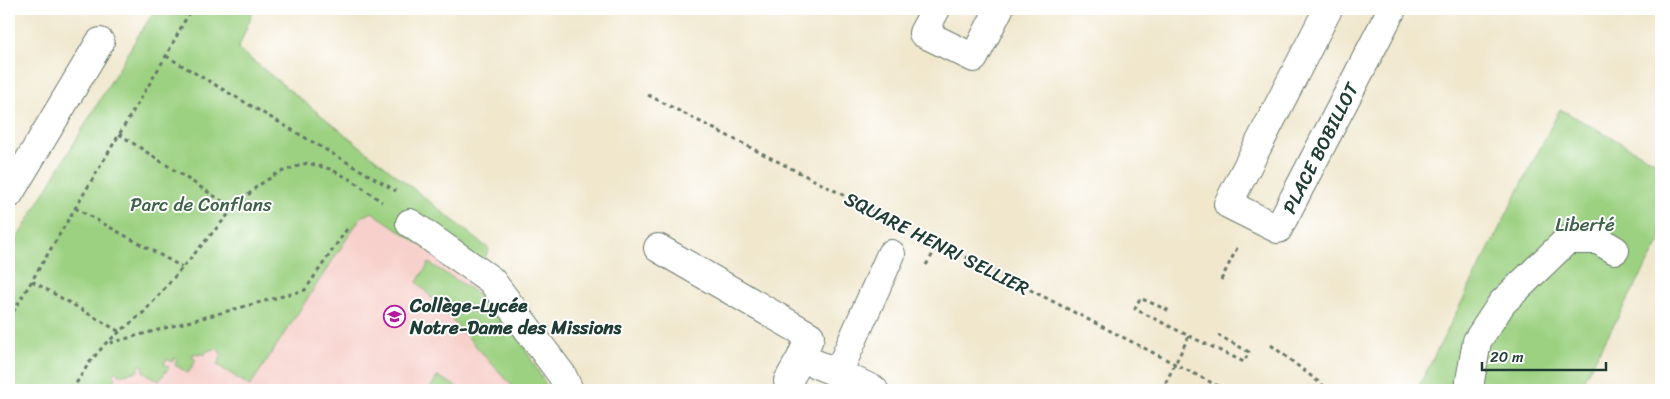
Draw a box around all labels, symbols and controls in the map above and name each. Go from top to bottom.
street label: PLACE BOBILLOT [1273,76,1368,220]
street label: SQUARE HENRI SELLIER [838,182,1036,305]
park label: Parc de Conflans [130,188,272,221]
park label: Liberté [1555,208,1615,241]
place label: Collège-Lycée Notre-Dame des Missions [409,289,623,344]
school or university icon: Collège-Lycée Notre-Dame des Missions [382,304,406,328]
scale bar [1482,339,1606,371]
text: 20 m [1490,344,1524,370]

